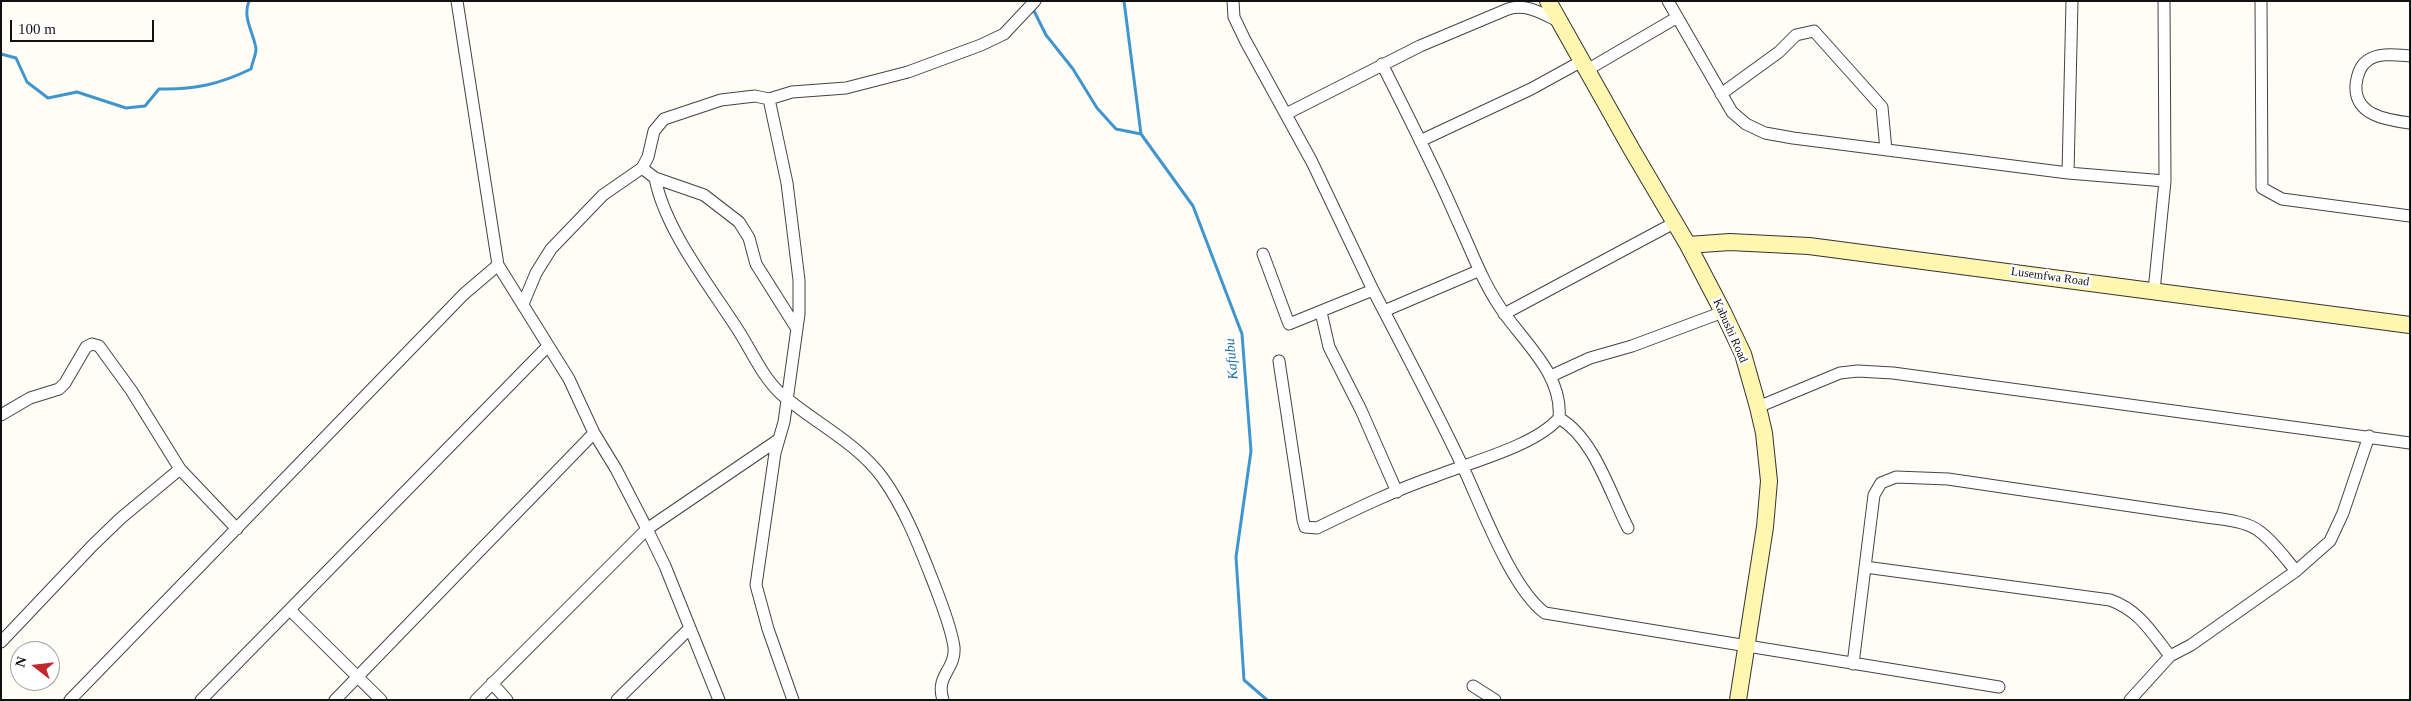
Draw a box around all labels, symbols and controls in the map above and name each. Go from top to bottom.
scale bar [12,10,156,42]
text: 100 m [18,21,56,37]
street label: Lusemfwa Road [2010,264,2090,290]
street label: Kabushi Road [1710,297,1750,365]
water label: Kafubu [1222,338,1242,380]
north arrow [10,641,60,691]
text: N [12,655,30,669]

